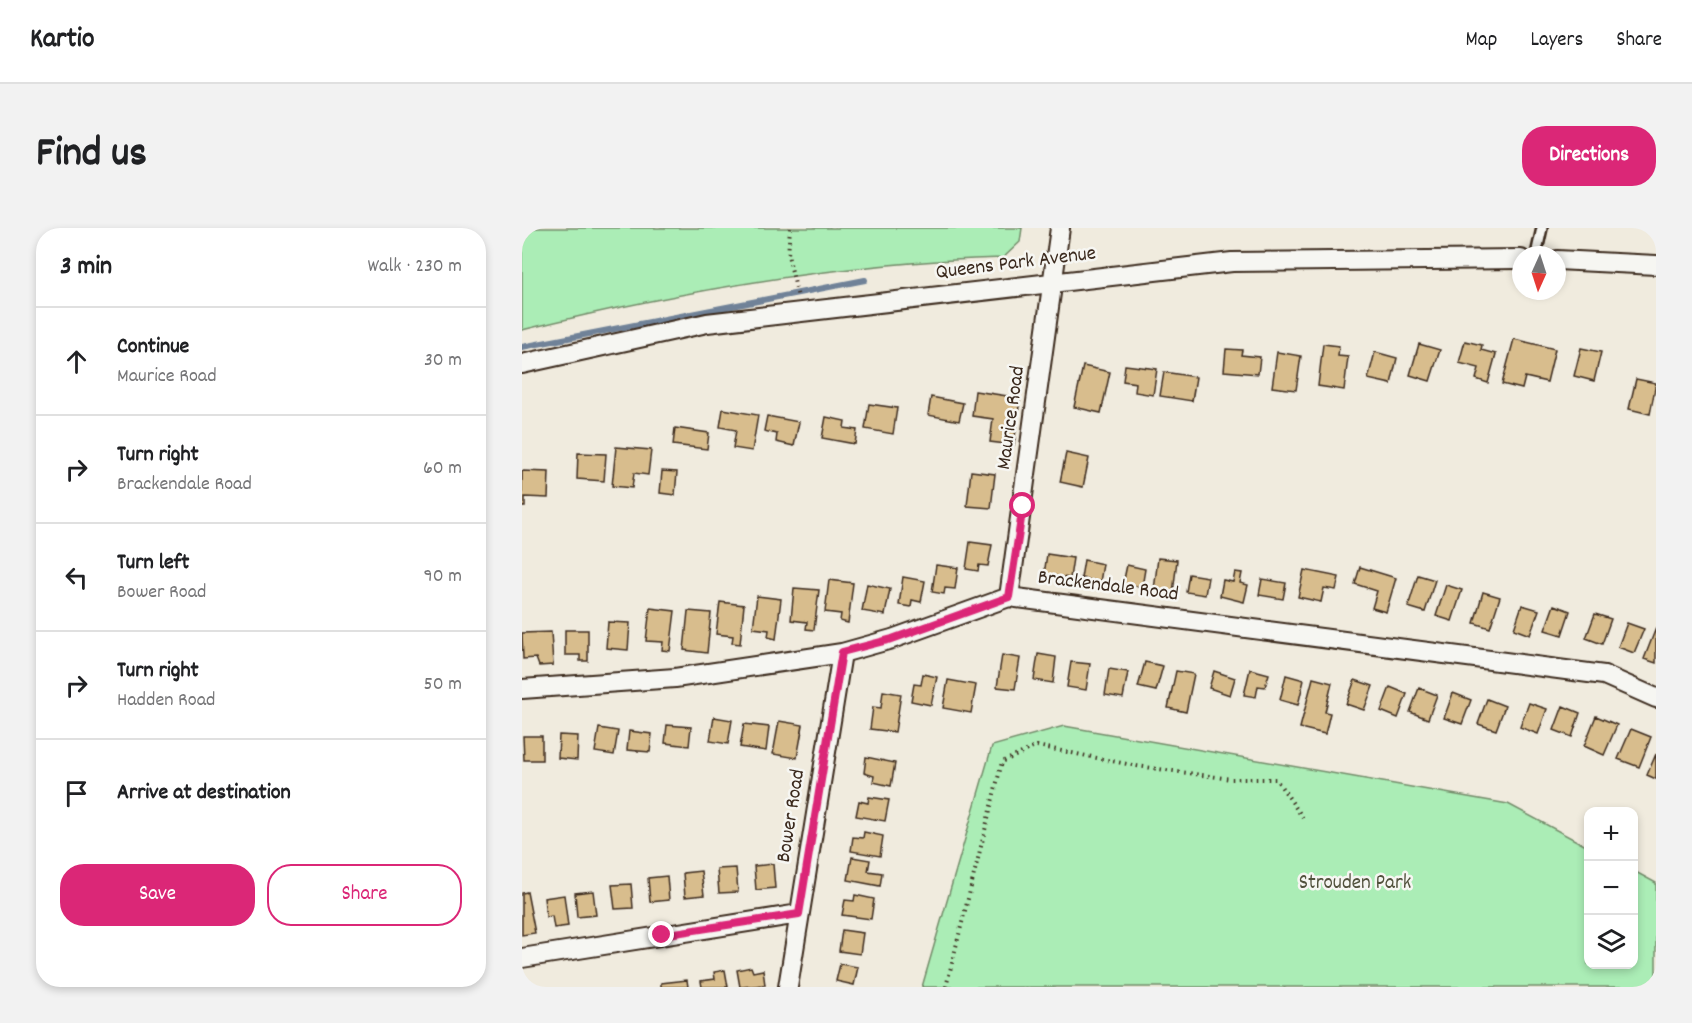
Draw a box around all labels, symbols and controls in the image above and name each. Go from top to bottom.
text: Kartio [30,21,94,61]
text: Map [1466,26,1497,56]
text: Layers [1530,26,1583,56]
text: Share [1616,26,1662,56]
text: Find us [36,126,147,186]
button: Directions [1522,126,1656,186]
street label: Queens Park Avenue [934,239,1098,289]
north arrow [1512,246,1566,300]
text: 3 min [60,249,112,286]
text: Walk · 230 m [368,253,462,281]
text: Continue [117,332,189,363]
icon: ahead [60,345,93,378]
text: 30 m [424,347,462,375]
text: Maurice Road [117,363,217,391]
street label: Maurice Road [990,364,1034,472]
text: Turn right [117,440,199,471]
icon: right [60,453,93,486]
text: 60 m [423,455,462,483]
text: Brackendale Road [117,471,252,499]
route start [1009,492,1035,518]
text: Turn left [117,548,189,579]
icon: left [60,561,93,594]
text: 90 m [424,563,462,591]
street label: Brackendale Road [1036,563,1180,611]
text: Bower Road [117,579,206,607]
text: Turn right [117,656,199,687]
icon: right [60,669,93,702]
text: 50 m [424,671,462,699]
text: Hadden Road [117,687,215,715]
street label: Bower Road [770,767,814,865]
icon: arrive [60,777,93,810]
text: Arrive at destination [117,778,291,809]
map controls [1584,807,1638,969]
button: + [1584,807,1638,861]
button: − [1584,861,1638,915]
button: Save [60,864,255,926]
button: Share [267,864,462,926]
park label: Strouden Park [1299,869,1411,899]
button: layers [1584,915,1638,969]
route end [648,921,674,947]

